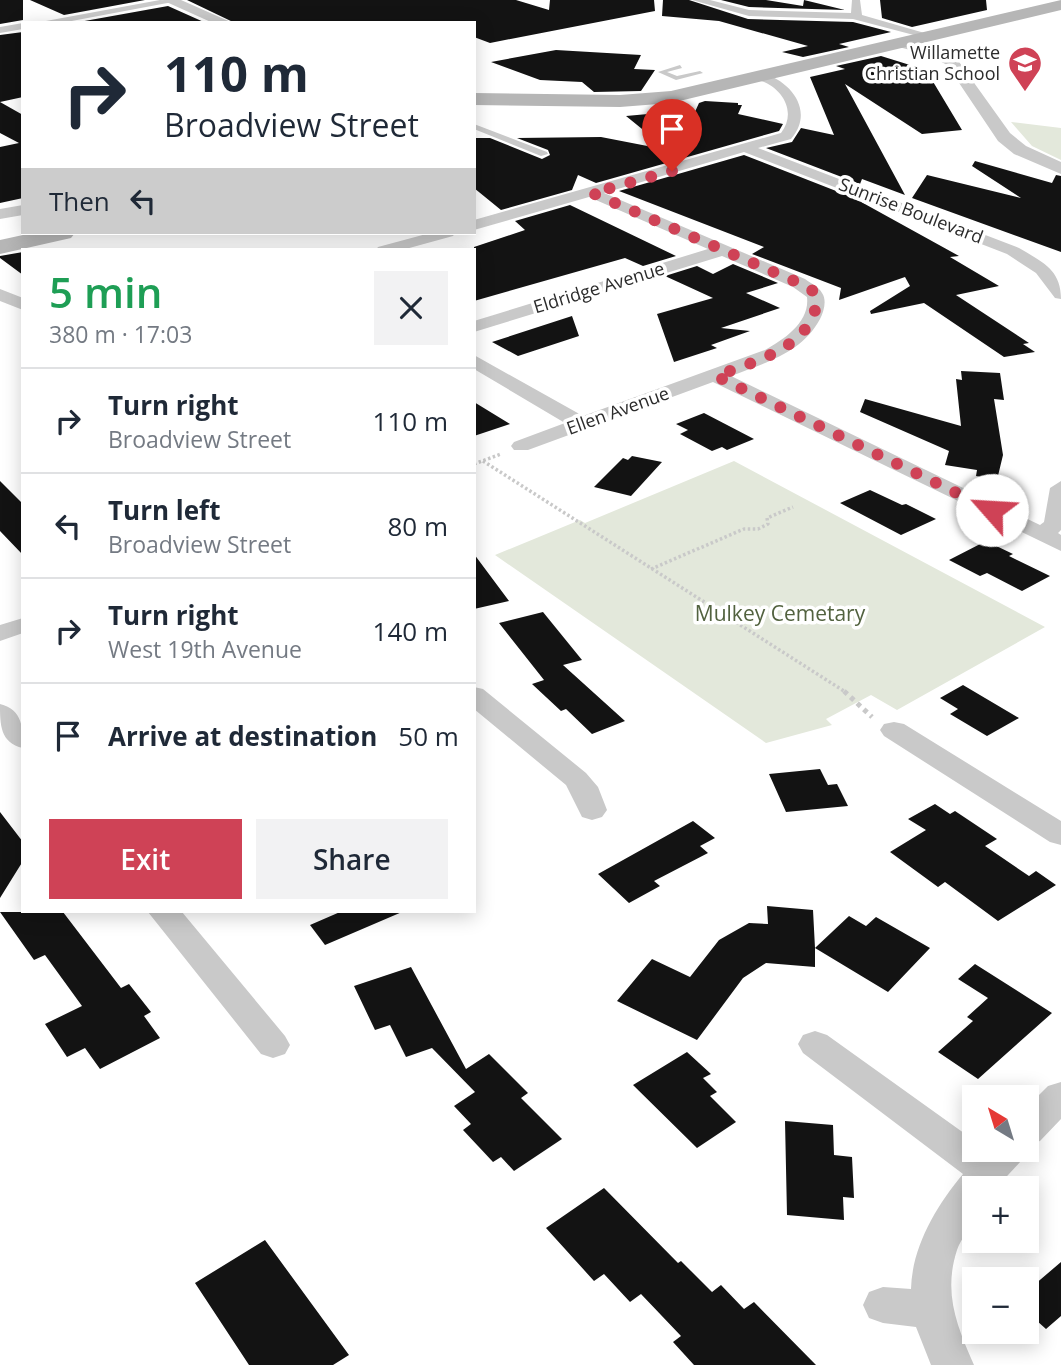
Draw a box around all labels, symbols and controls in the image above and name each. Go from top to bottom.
text: 110 m [164,40,309,106]
place label: Willamette Christian School [865,40,1000,85]
school or university icon: Willamette Christian School [1006,44,1044,93]
icon: right [49,49,140,140]
pin [642,99,702,171]
text: Broadview Street [164,103,419,146]
icon: arrive [653,110,691,148]
street label: Sunrise Boulevard [836,171,987,249]
icon: left [124,182,162,220]
text: Then [49,183,110,219]
street label: Eldridge Avenue [530,256,667,318]
text: 5 min [49,263,162,320]
button: close [374,271,448,345]
text: 380 m · 17:03 [49,318,192,350]
street label: Ellen Avenue [563,380,672,440]
text: Turn right [108,387,239,423]
icon: right [49,402,87,440]
text: 110 m [373,403,448,439]
text: Broadview Street [108,423,291,455]
position arrow [955,473,1029,547]
text: Turn left [108,492,220,528]
icon: left [49,507,87,545]
text: 80 m [387,508,448,544]
text: Broadview Street [108,528,291,560]
text: Turn right [108,597,239,633]
park label: Mulkey Cemetary [695,599,866,627]
icon: right [49,612,87,650]
text: 140 m [373,613,448,649]
text: West 19th Avenue [108,633,302,665]
icon: arrive [49,717,87,755]
text: Arrive at destination [108,718,377,754]
text: 50 m [398,718,459,754]
button: Exit [49,819,242,899]
button: Share [256,819,448,899]
north arrow [962,1085,1040,1162]
map controls [962,1085,1039,1344]
button: + [962,1176,1039,1253]
button: − [962,1267,1039,1344]

